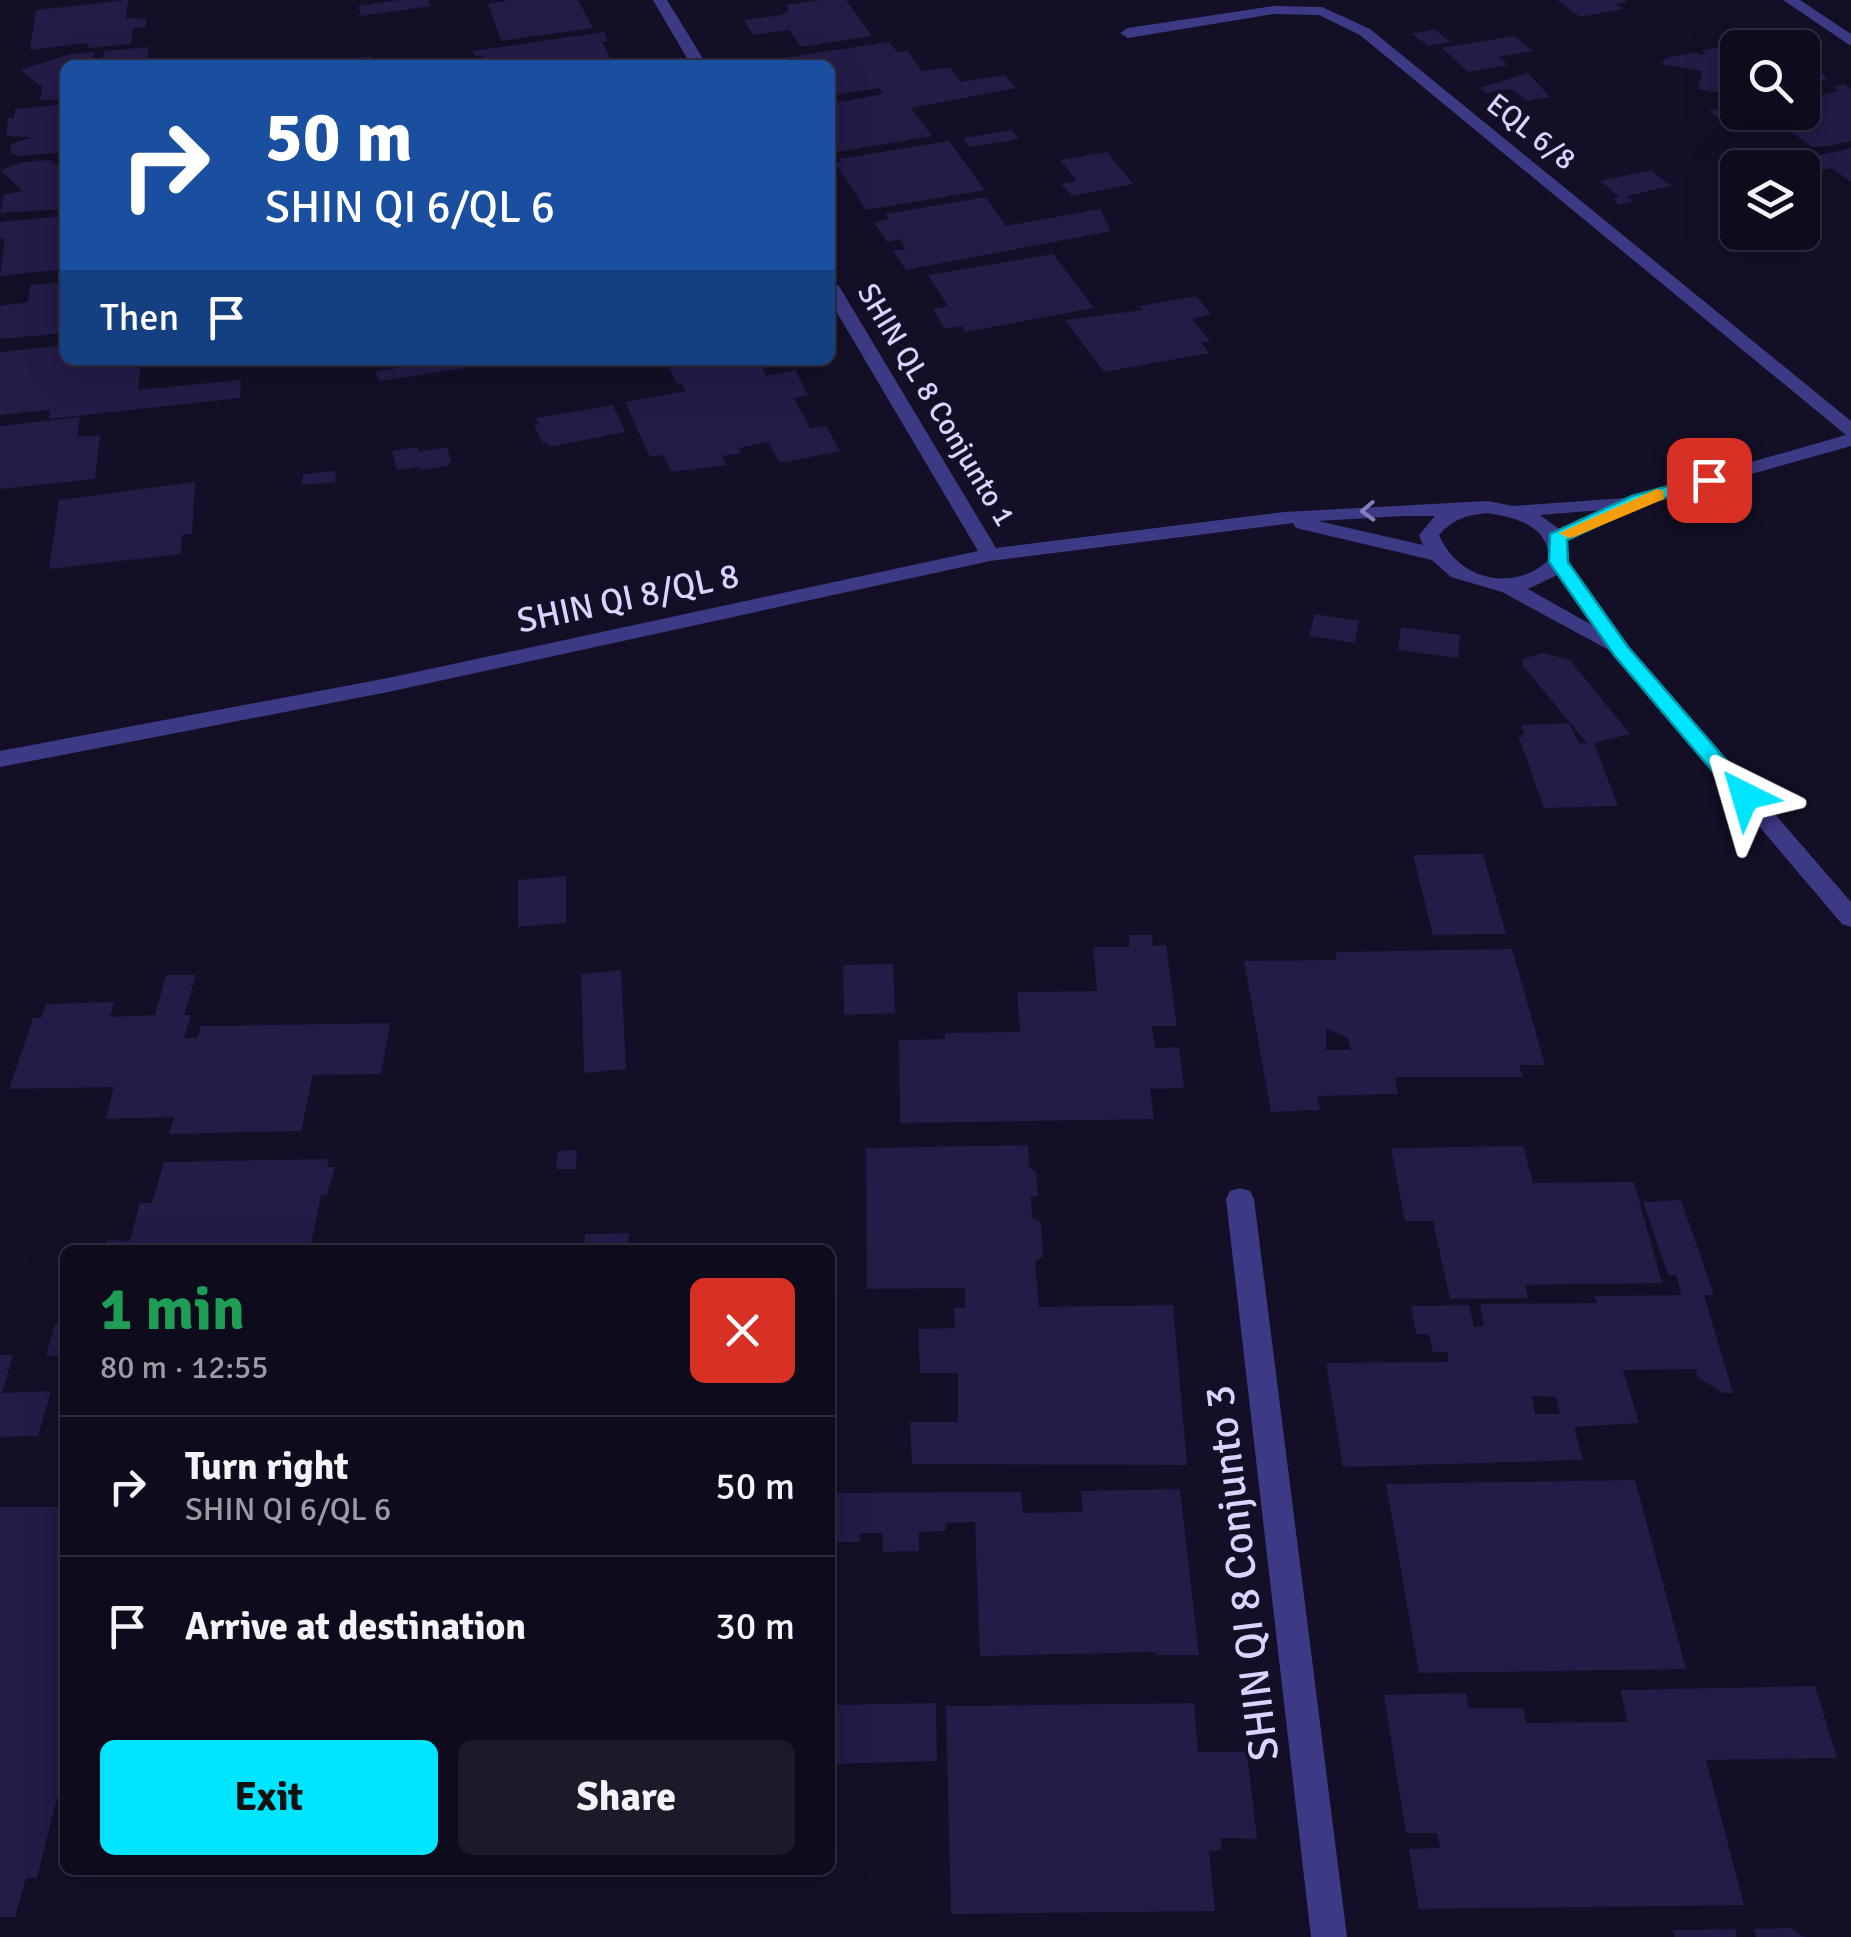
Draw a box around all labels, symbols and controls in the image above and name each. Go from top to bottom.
map controls [1720,30,1820,250]
button: search [1720,30,1820,130]
street label: EQL 6/8 [1479,86,1583,178]
text: 50 m [265,94,413,180]
icon: right [100,100,230,230]
button: layers [1720,150,1820,250]
text: SHIN QI 6/QL 6 [265,180,555,235]
street label: SHIN QL 8 Conjunto 1 [849,277,1023,533]
icon: arrive [199,290,254,345]
text: Then [100,294,179,341]
pin [1667,438,1752,523]
icon: arrive [1682,453,1737,508]
one-way arrow [1359,500,1375,521]
street label: SHIN QI 8/QL 8 [513,554,743,642]
position arrow [1693,744,1797,848]
text: 1 min [100,1273,245,1347]
button: close [690,1278,795,1383]
text: 80 m · 12:55 [100,1348,269,1387]
street label: SHIN QI 8 Conjunto 3 [1194,1382,1290,1764]
text: Turn right [185,1443,349,1490]
icon: right [100,1459,155,1514]
text: 50 m [715,1463,795,1510]
text: SHIN QI 6/QL 6 [185,1490,391,1529]
icon: arrive [100,1599,155,1654]
text: Arrive at destination [185,1603,526,1650]
text: 30 m [715,1603,795,1650]
button: Exit [100,1740,438,1855]
button: Share [458,1740,795,1855]

